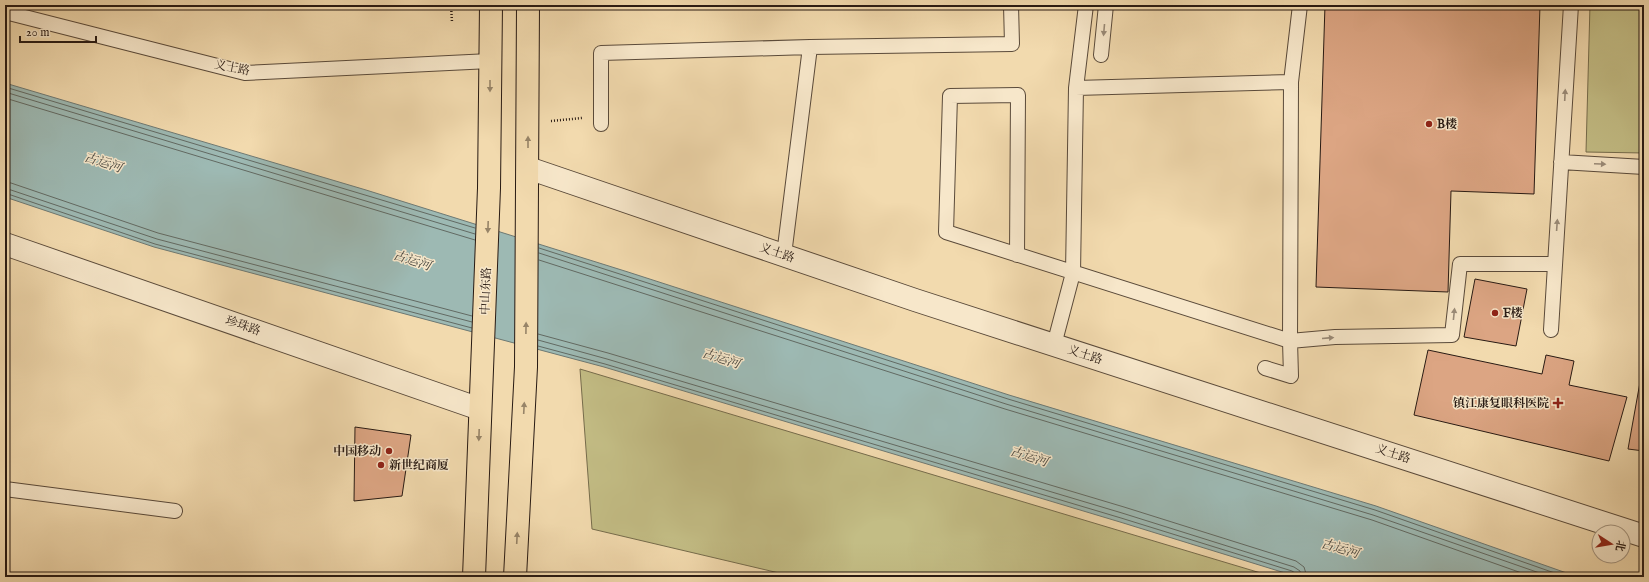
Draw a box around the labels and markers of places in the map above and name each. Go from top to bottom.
place label: B楼 [1437,117,1457,132]
marker: B楼 [1424,119,1434,129]
place label: F楼 [1503,306,1523,321]
marker: F楼 [1490,308,1500,318]
place label: 镇江康复眼科医院 [1453,396,1549,411]
marker: 镇江康复眼科医院 [1552,397,1564,409]
place label: 中国移动 [333,444,381,459]
marker: 中国移动 [384,446,394,456]
place label: 新世纪商厦 [389,458,449,473]
marker: 新世纪商厦 [376,460,386,470]

